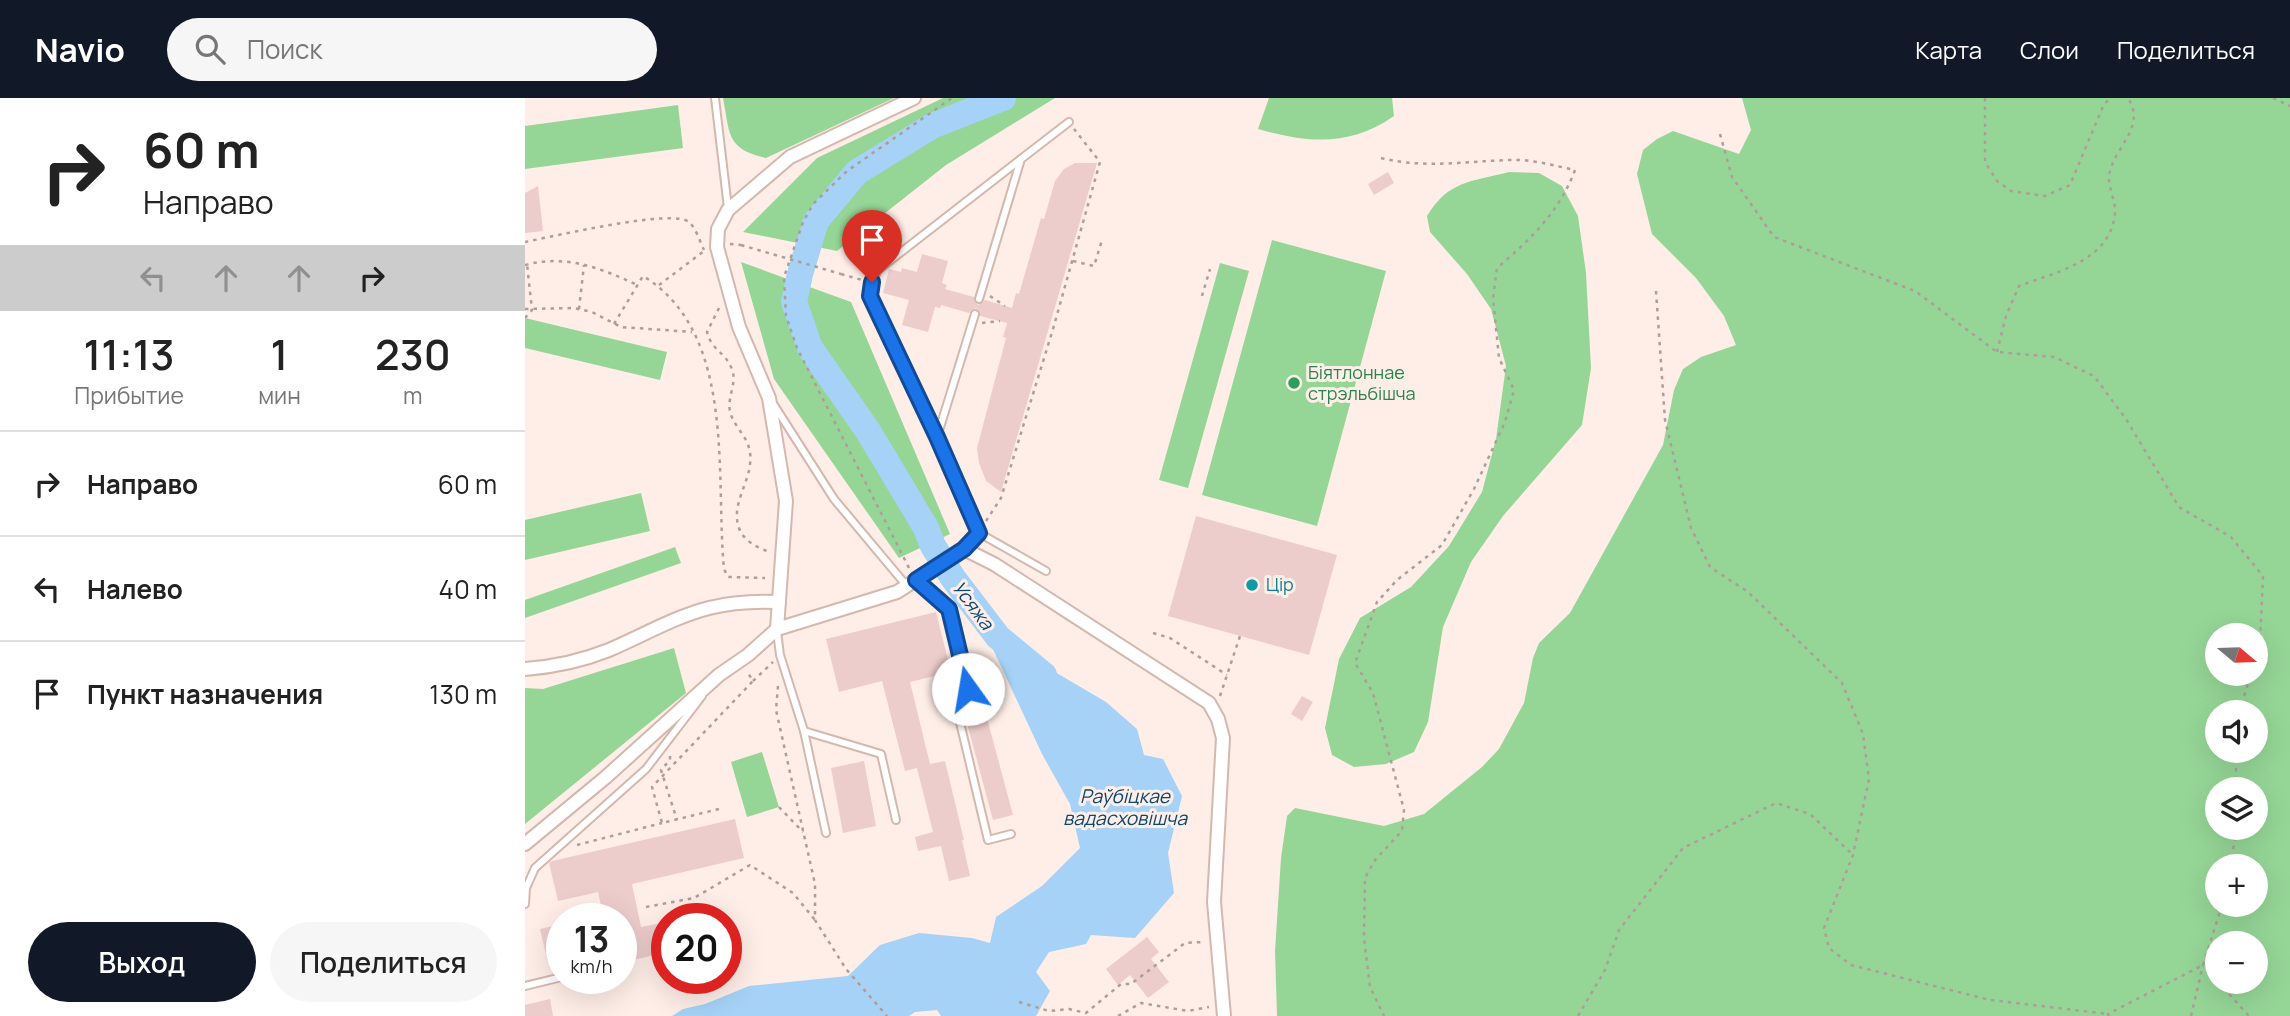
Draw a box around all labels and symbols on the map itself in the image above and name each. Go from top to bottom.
pin [842,210,902,282]
place label: Біятлоннае стрэльбішча [1308,360,1416,405]
marker: Біятлоннае стрэльбішча [1286,375,1302,391]
place label: Цір [1266,572,1294,596]
water label: Усяжа [946,575,1001,636]
marker: Цір [1244,577,1260,593]
north arrow [2205,623,2268,686]
position arrow [931,652,1005,726]
water label: Раўбіцкае вадасховішча [1063,783,1188,831]
speed limit sign: 20 [651,903,742,994]

